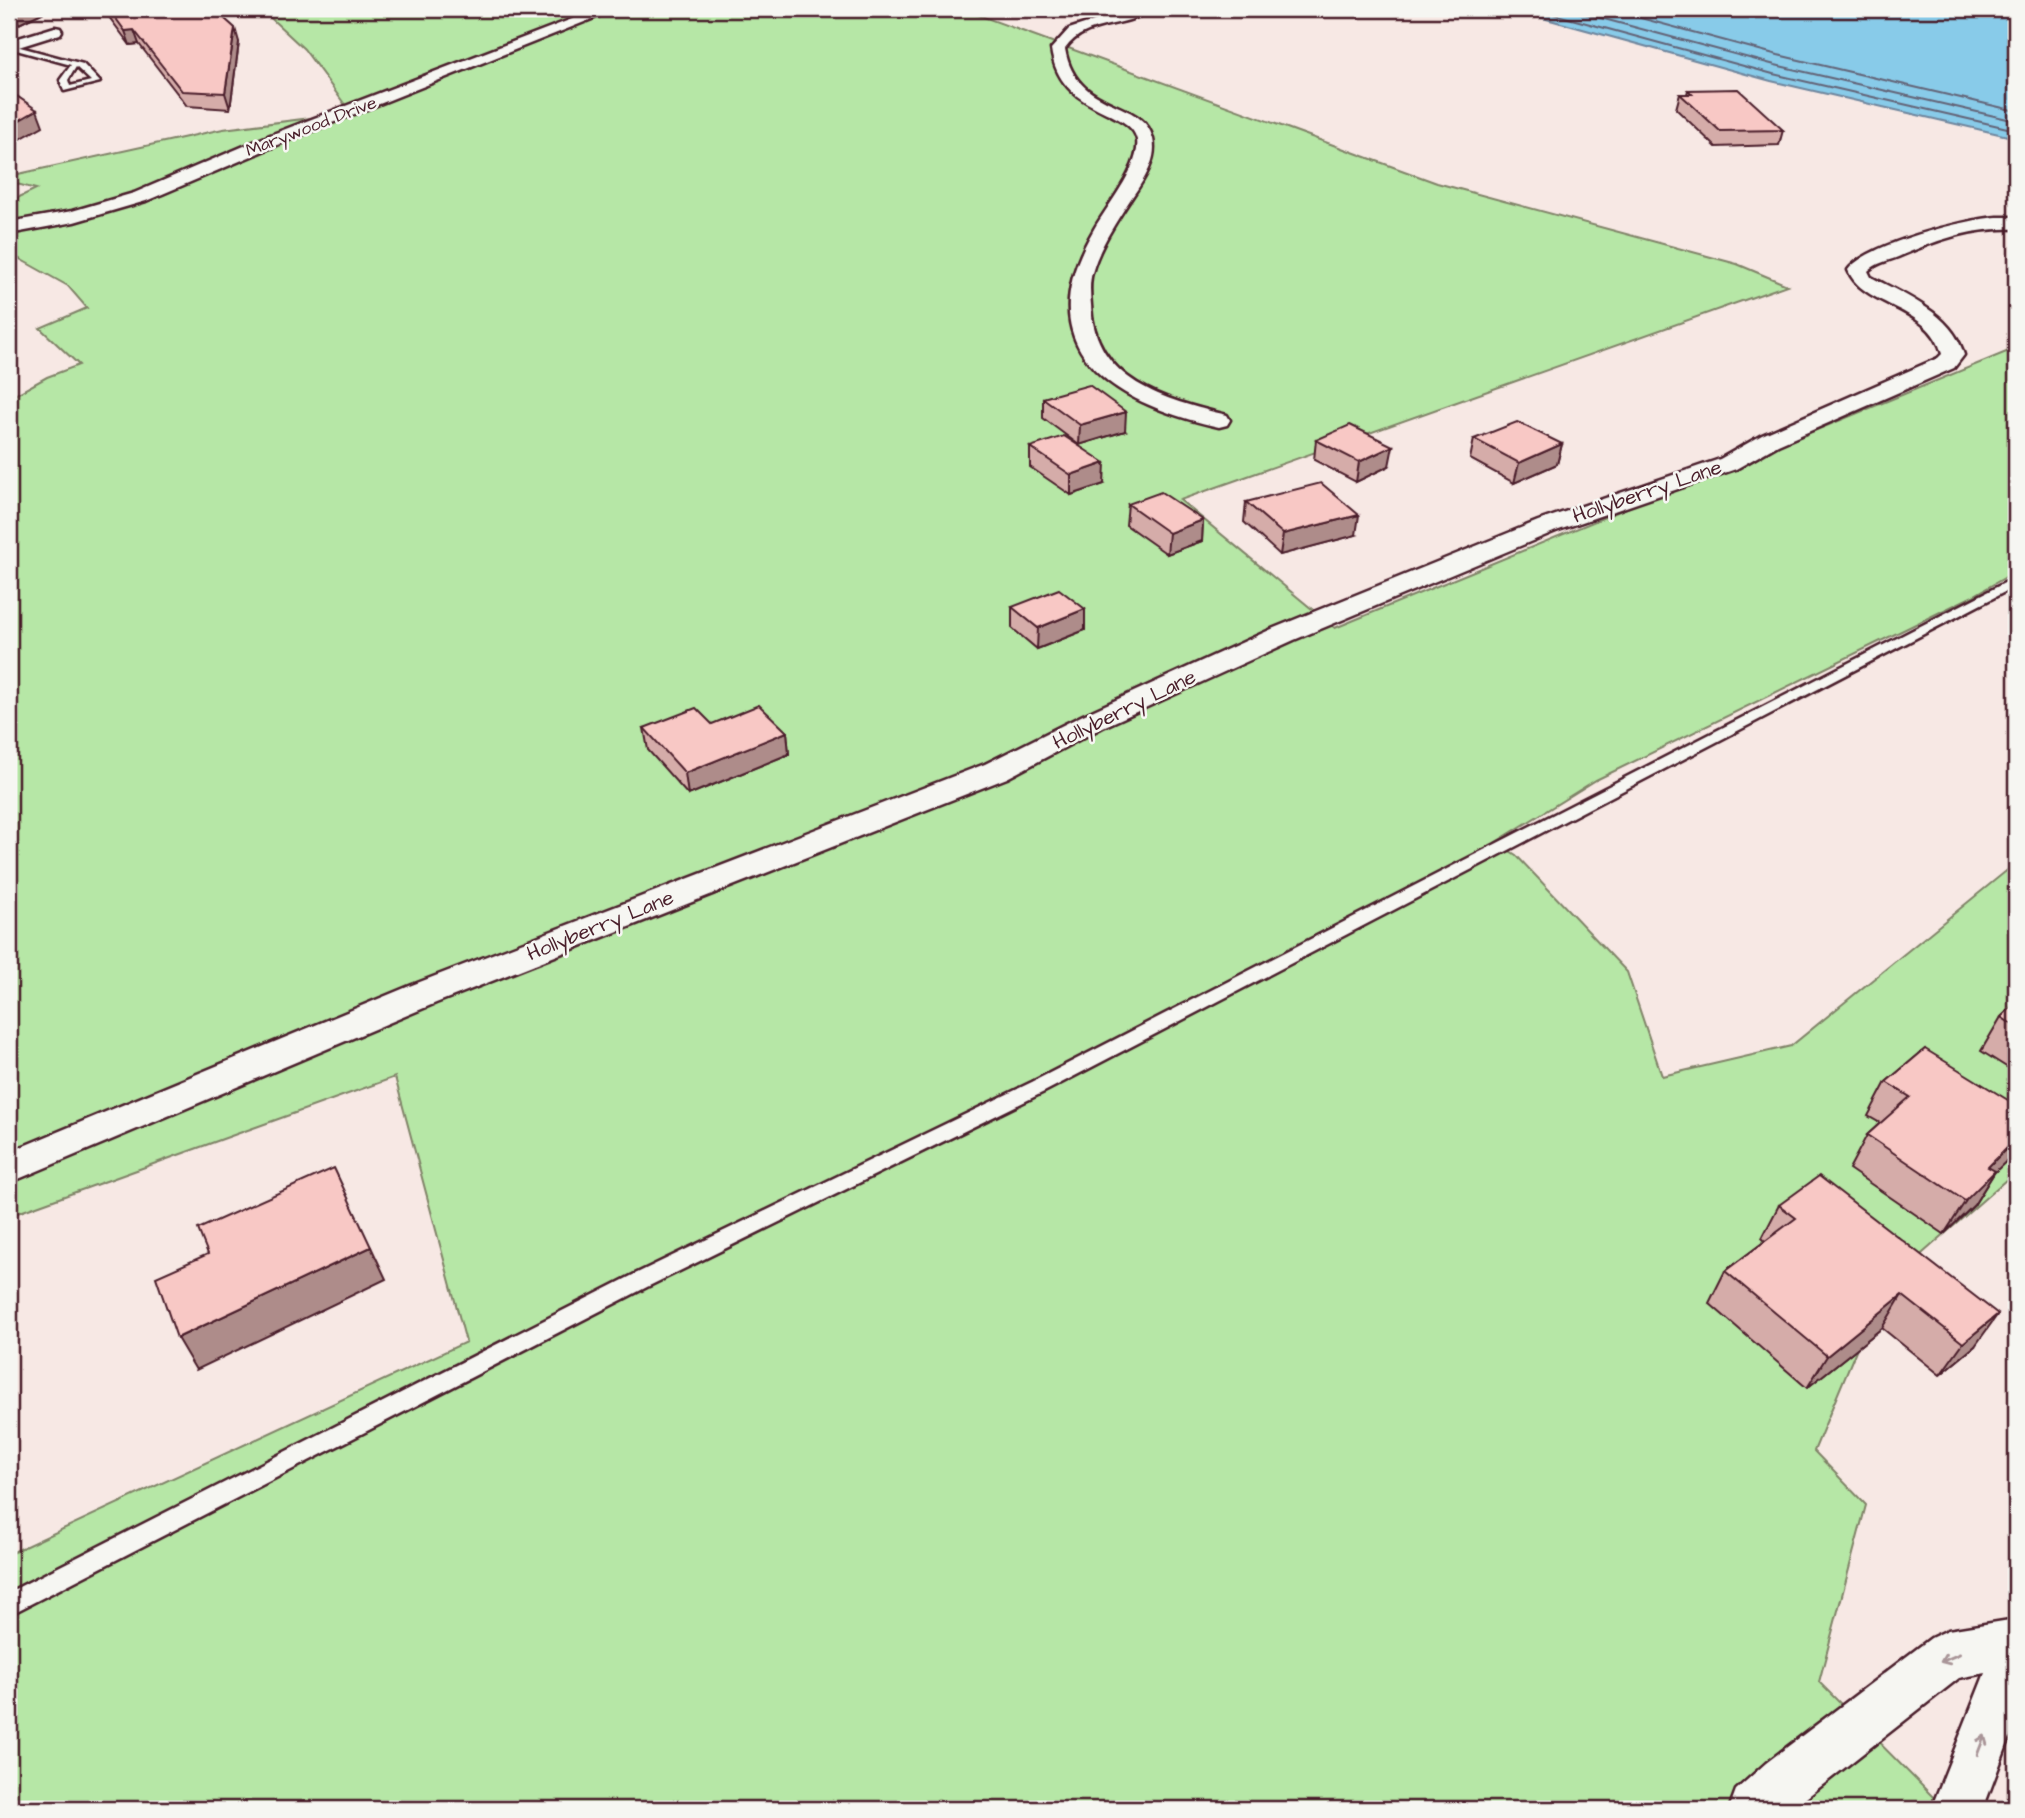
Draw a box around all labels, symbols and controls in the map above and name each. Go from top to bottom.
street label: Marywood Drive [242,90,381,164]
street label: Hollyberry Lane [1569,452,1726,532]
street label: Hollyberry Lane [1048,662,1202,758]
street label: Hollyberry Lane [522,883,679,970]
one-way arrow [1940,1652,1961,1665]
one-way arrow [1976,1735,1989,1757]

